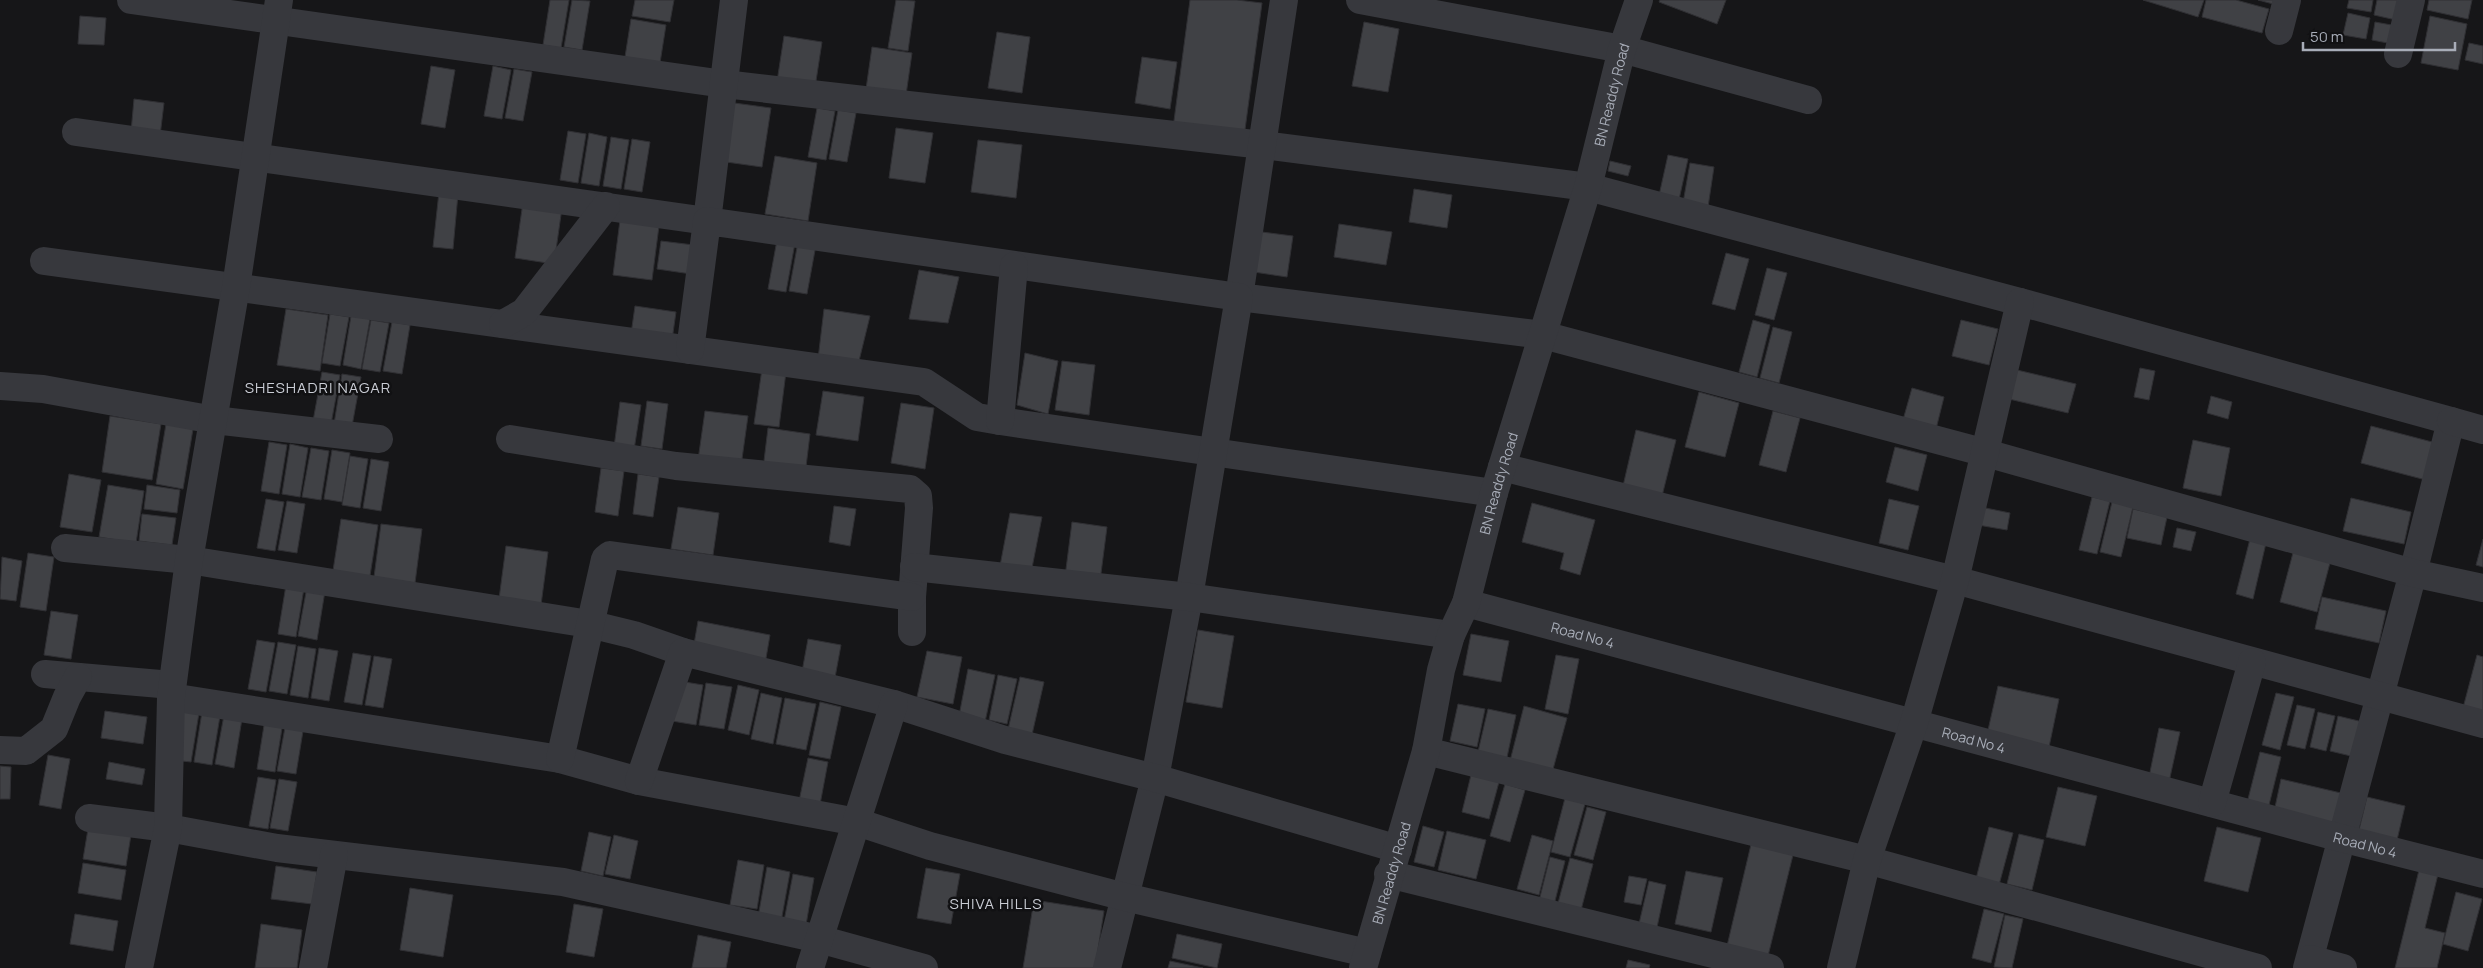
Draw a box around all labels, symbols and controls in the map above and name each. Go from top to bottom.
scale bar [2303,20,2456,52]
text: 50 m [2310,26,2344,47]
street label: BN Readdy Road [1589,40,1633,148]
district label: SHESHADRI NAGAR [245,377,391,398]
street label: BN Readdy Road [1474,430,1522,536]
street label: Road No 4 [1549,617,1617,652]
street label: Road No 4 [1940,722,2008,757]
street label: BN Readdy Road [1367,820,1414,926]
street label: Road No 4 [2331,827,2399,861]
district label: SHIVA HILLS [950,893,1042,914]

